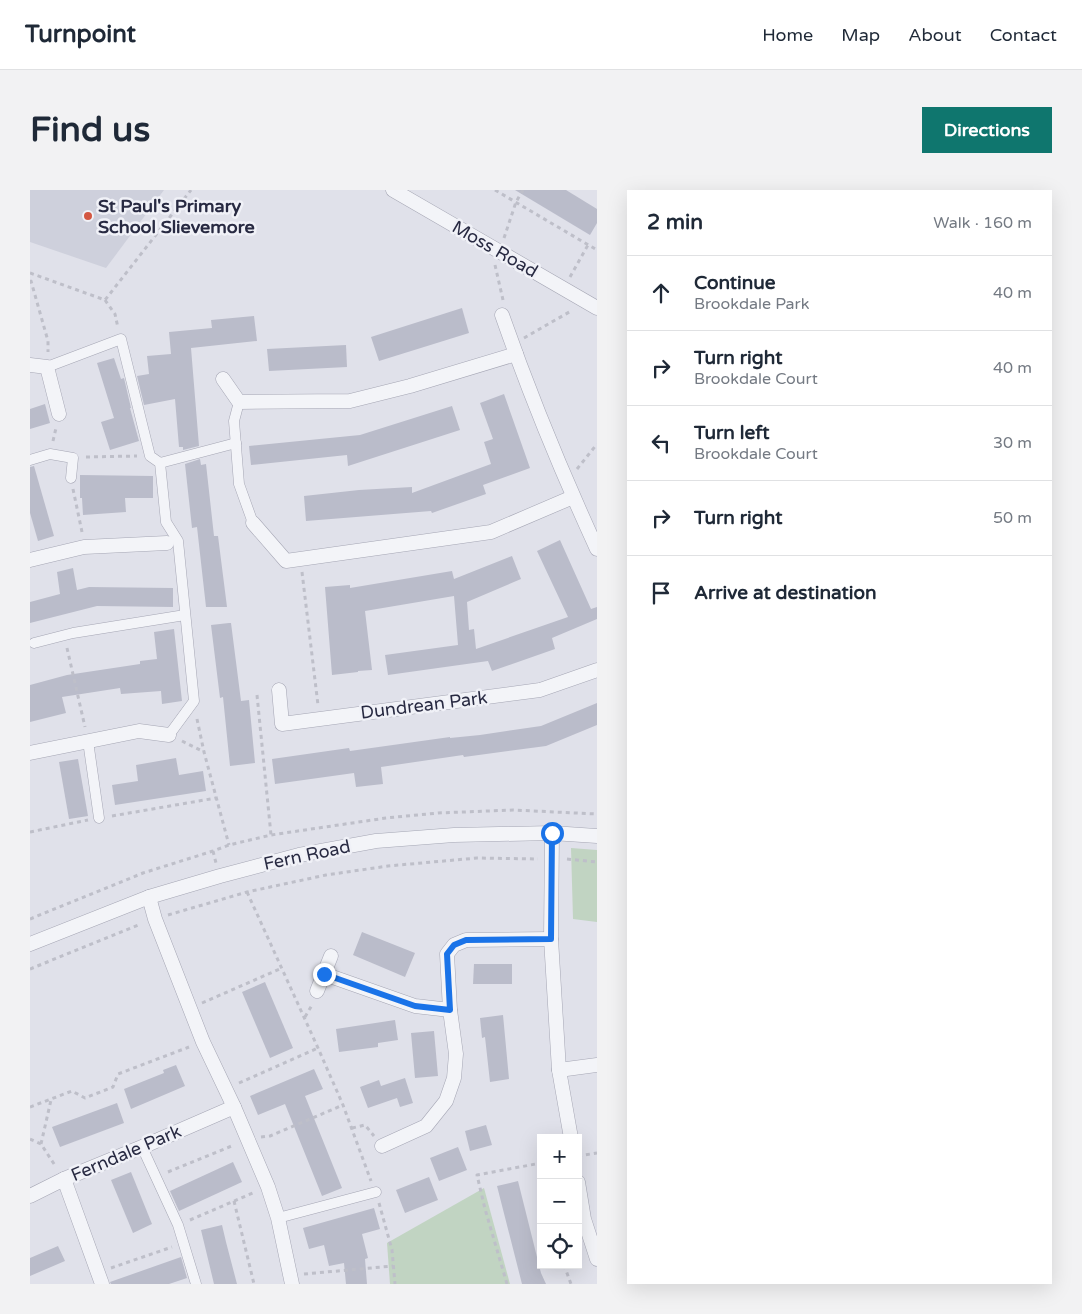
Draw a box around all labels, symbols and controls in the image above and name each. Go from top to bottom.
text: Turnpoint [25,20,136,49]
text: Home [762,24,813,46]
text: Map [841,24,880,46]
text: About [908,24,962,46]
text: Contact [990,24,1057,46]
button: Directions [922,107,1052,153]
text: Find us [30,109,150,151]
place label: St Paul's Primary School Slievemore [98,195,255,238]
marker: St Paul's Primary School Slievemore [82,210,94,222]
text: 2 min [647,210,703,235]
text: Walk · 160 m [933,213,1032,233]
street label: Moss Road [448,216,542,282]
text: Continue [694,272,776,294]
icon: ahead [647,279,675,307]
text: 40 m [993,283,1032,303]
text: Brookdale Park [694,294,809,314]
text: Turn right [694,347,782,369]
icon: right [647,354,675,382]
text: 40 m [993,358,1032,378]
text: Brookdale Court [694,369,818,389]
text: Turn left [694,422,770,444]
icon: left [647,429,675,457]
text: 30 m [993,433,1032,453]
text: Brookdale Court [694,444,818,464]
icon: right [647,504,675,532]
text: Turn right [694,507,782,529]
text: 50 m [993,508,1032,528]
icon: arrive [647,579,675,607]
text: Arrive at destination [694,582,877,604]
street label: Dundrean Park [359,686,489,724]
route start [541,822,564,845]
street label: Fern Road [262,835,352,875]
route end [313,963,336,986]
street label: Ferndale Park [68,1120,185,1186]
map controls [537,1134,582,1269]
button: + [537,1134,582,1179]
button: − [537,1179,582,1224]
button: locate [537,1224,582,1269]

